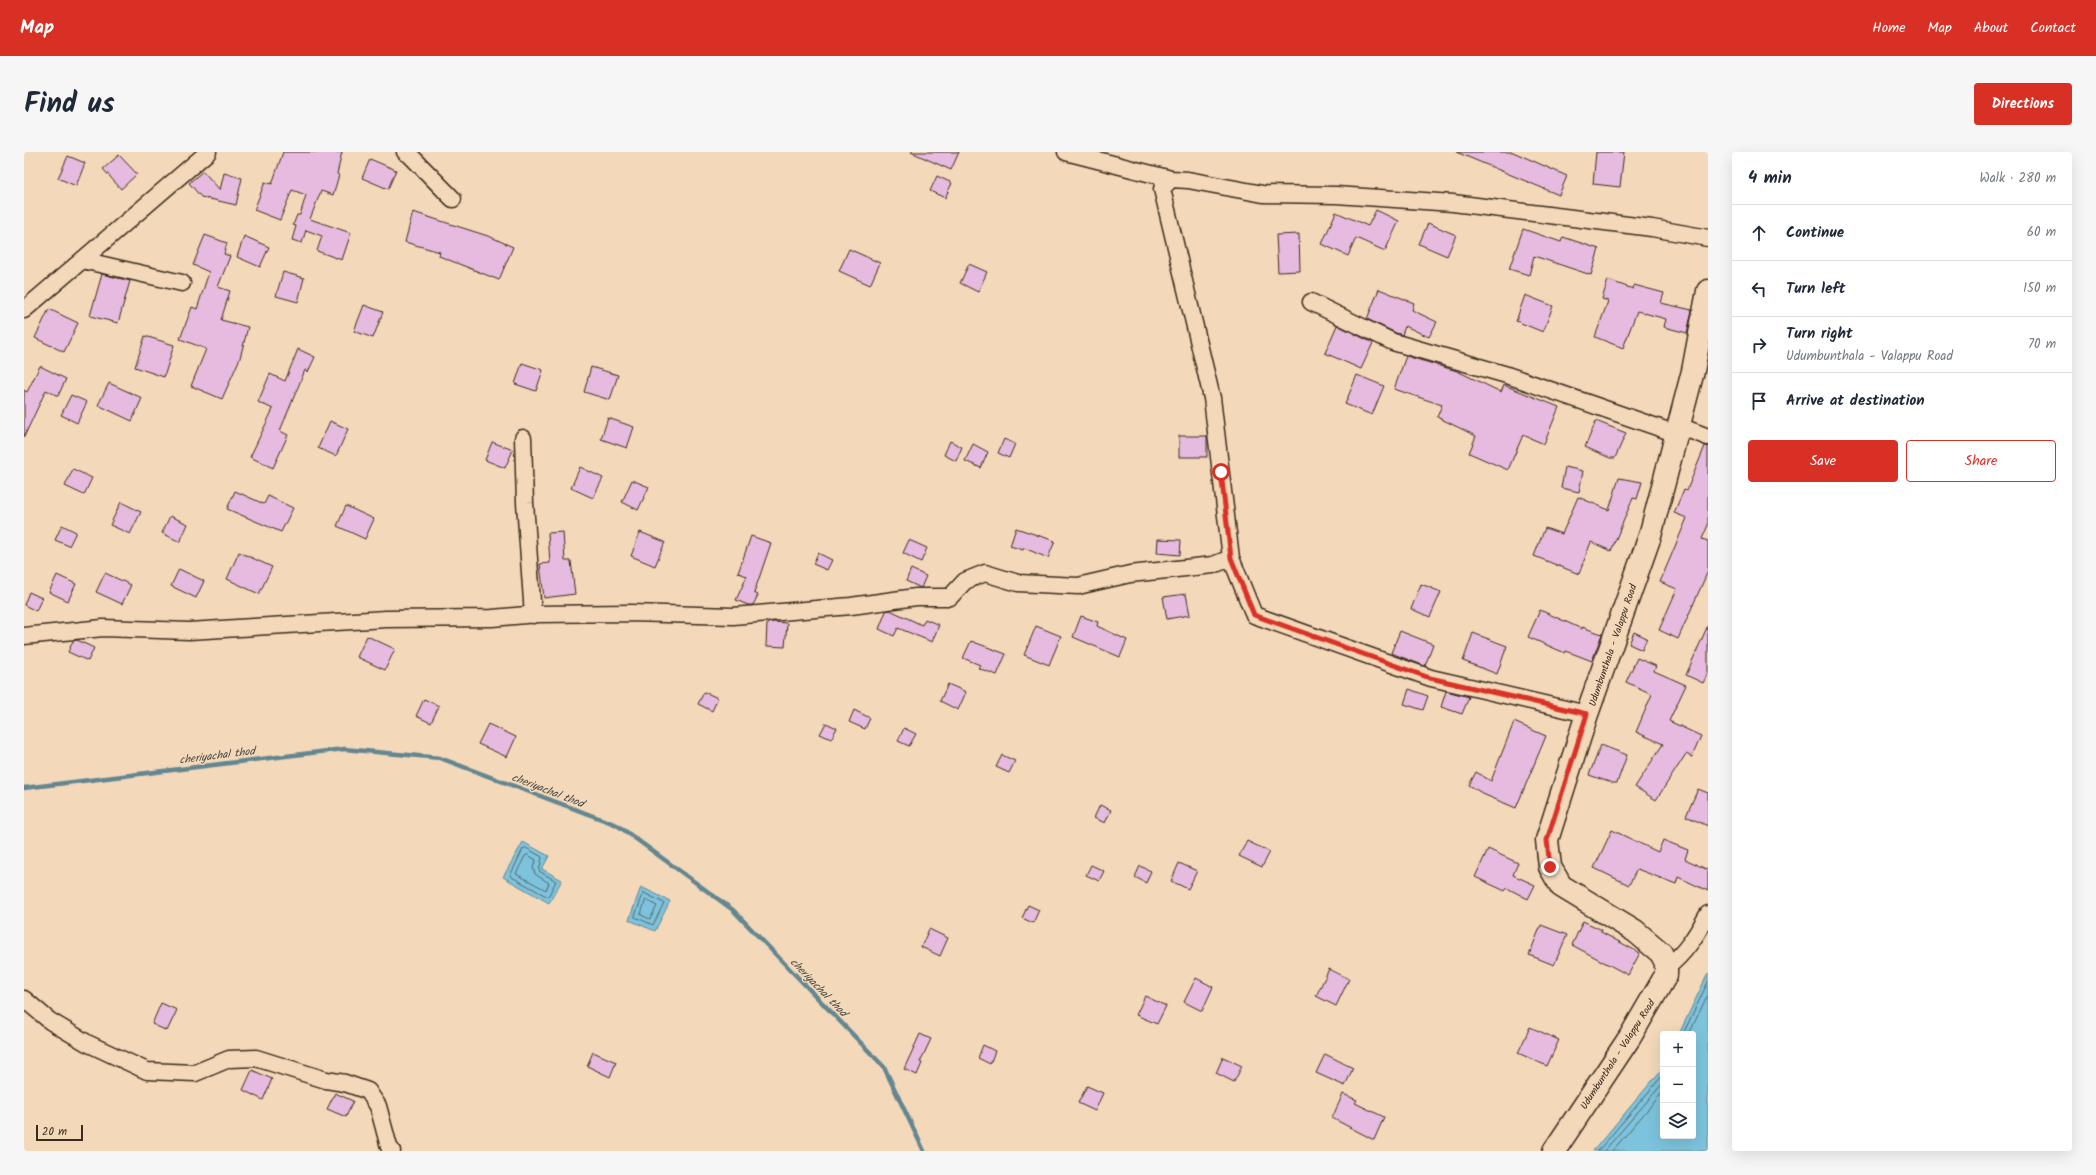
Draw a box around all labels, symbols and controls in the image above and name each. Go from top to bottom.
text: Map [20,13,54,43]
text: Home [1872,17,1906,39]
text: Map [1928,17,1952,39]
text: About [1974,17,2008,39]
text: Contact [2030,17,2076,39]
text: Find us [24,82,115,127]
button: Directions [1974,83,2072,125]
text: 4 min [1748,165,1792,192]
text: Walk · 280 m [1980,168,2056,189]
text: Continue [1786,221,1844,245]
icon: ahead [1748,222,1770,244]
text: 60 m [2027,222,2056,243]
text: Turn left [1786,277,1846,301]
icon: left [1748,278,1770,300]
text: 150 m [2023,278,2056,299]
text: Turn right [1786,322,1853,346]
icon: right [1748,334,1770,356]
text: 70 m [2028,334,2056,355]
text: Udumbunthala - Valappu Road [1786,346,1953,367]
text: Arrive at destination [1786,389,1925,413]
icon: arrive [1748,390,1770,412]
button: Save [1748,440,1898,482]
button: Share [1906,440,2056,482]
route start [1212,463,1230,481]
street label: Udumbunthala - Valappu Road [1584,581,1642,709]
water label: cheriyachal thod [178,742,258,770]
water label: cheriyachal thod [509,769,589,814]
route end [1541,858,1559,876]
water label: cheriyachal thod [785,954,853,1023]
street label: Udumbunthala - Valappu Road [1576,996,1660,1113]
map controls [1660,1031,1696,1139]
button: + [1660,1031,1696,1067]
button: − [1660,1067,1696,1103]
button: layers [1660,1103,1696,1139]
scale bar [36,1123,83,1142]
text: 20 m [42,1123,67,1141]

